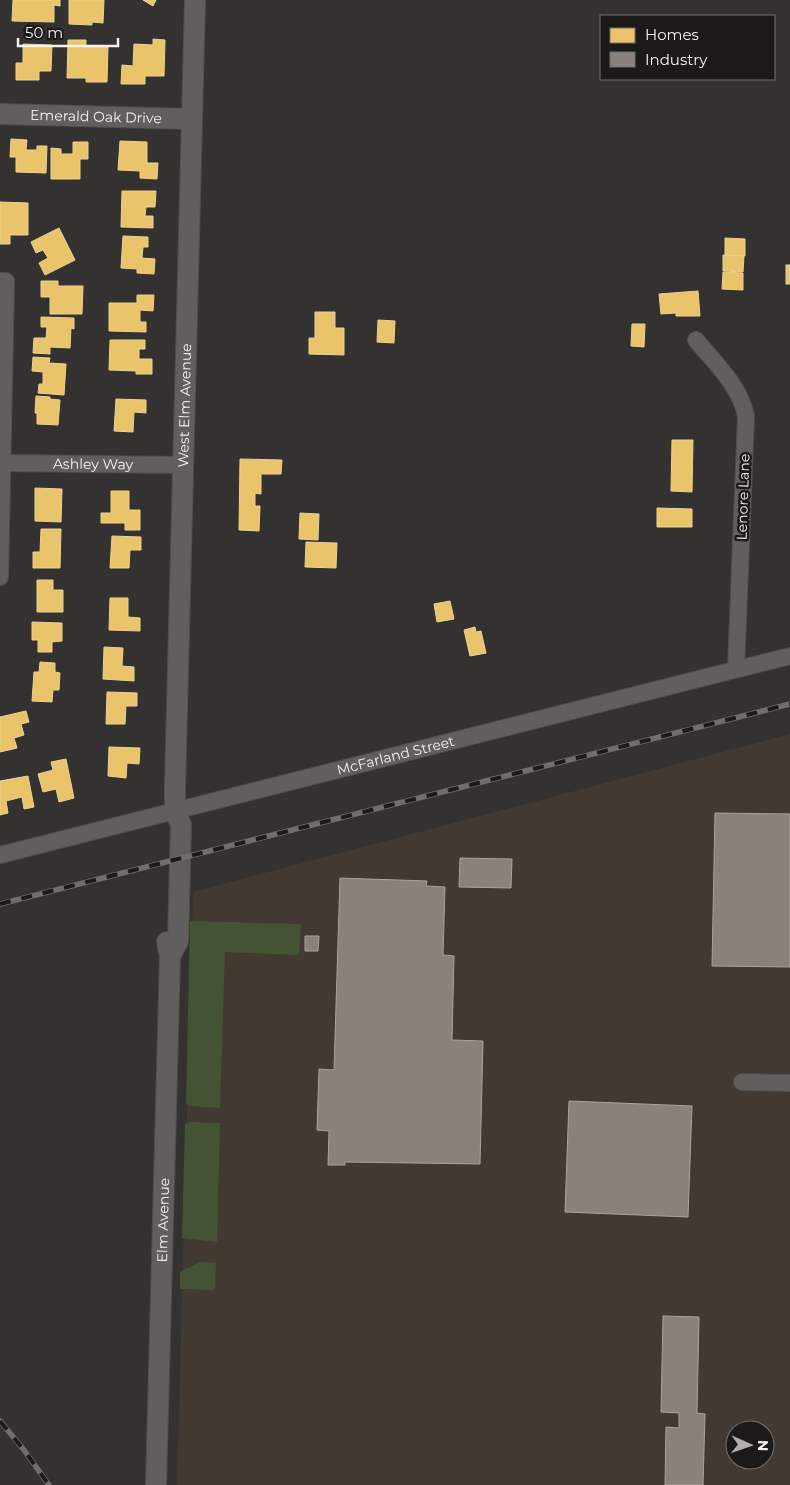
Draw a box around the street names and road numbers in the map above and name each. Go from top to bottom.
street label: Emerald Oak Drive [30,106,162,127]
street label: West Elm Avenue [174,343,195,468]
street label: Lenore Lane [732,453,754,541]
street label: Ashley Way [53,455,134,473]
street label: McFarland Street [335,732,457,779]
street label: Elm Avenue [153,1178,173,1263]

